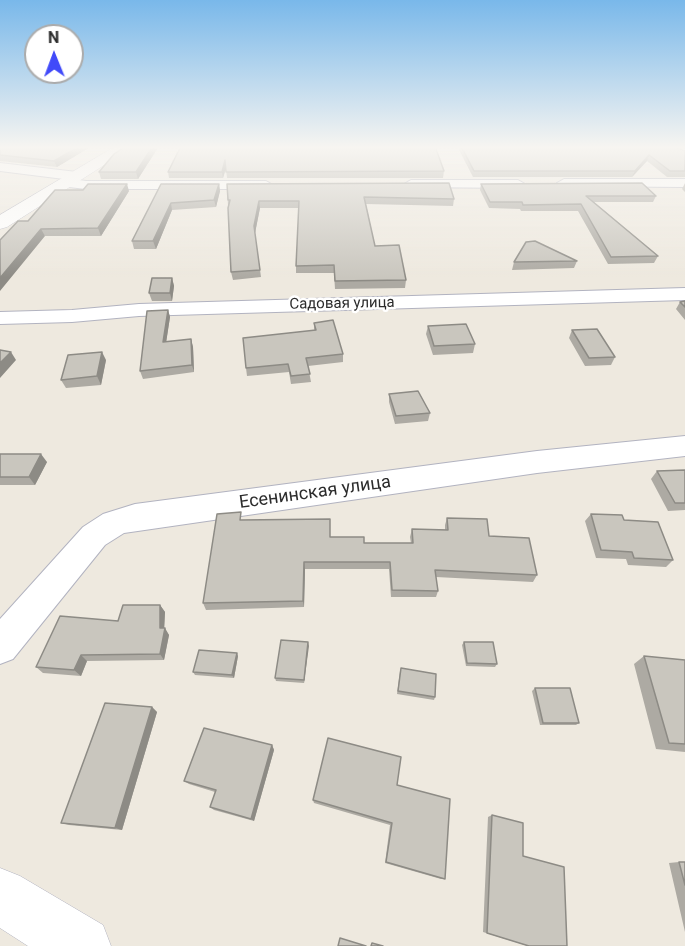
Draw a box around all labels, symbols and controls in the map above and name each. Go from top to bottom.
north arrow [24,24,84,84]
text: N [48,28,60,47]
street label: Садовая улица [289,294,395,314]
street label: Есенинская улица [238,472,392,514]

